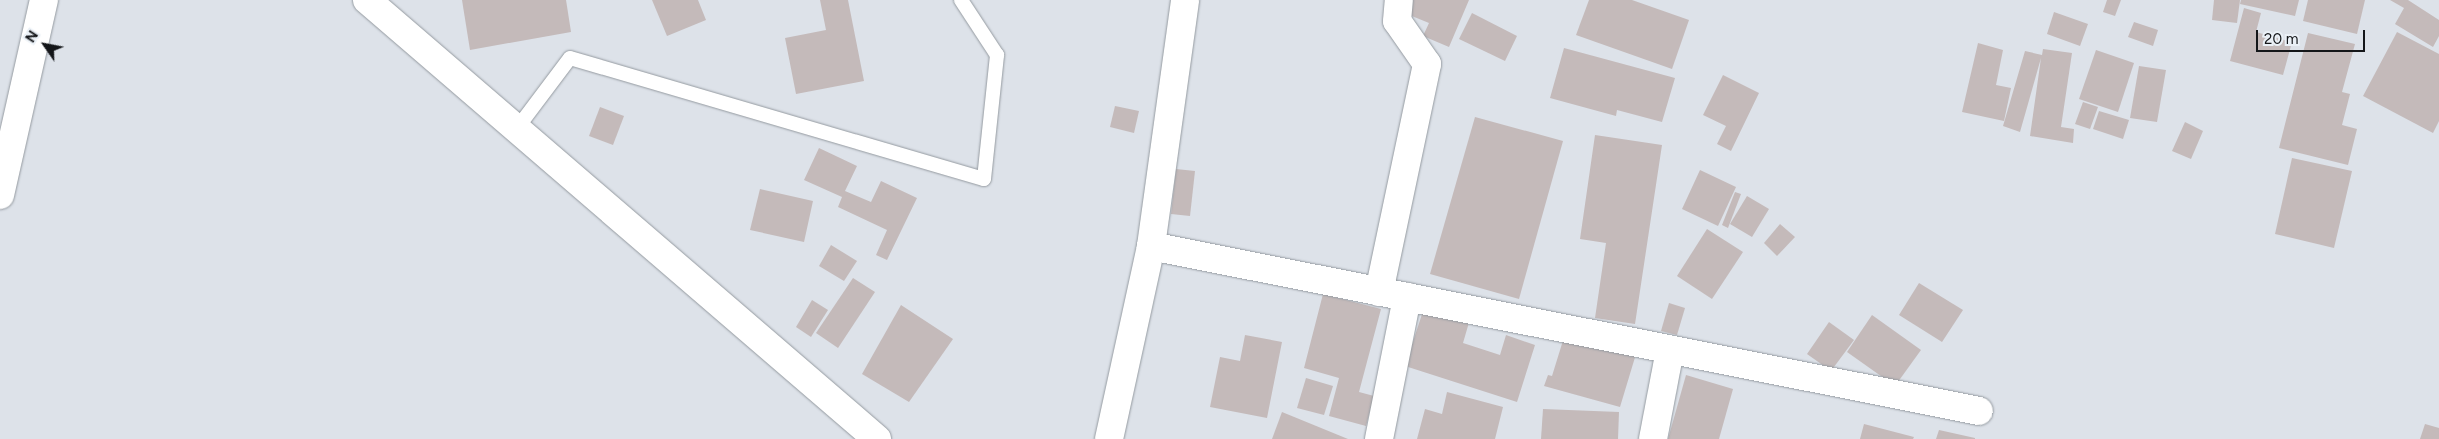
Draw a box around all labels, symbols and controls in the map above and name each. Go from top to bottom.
north arrow [20,20,70,70]
scale bar [2259,20,2368,52]
text: N [22,27,42,46]
text: 20 m [2264,30,2298,48]

